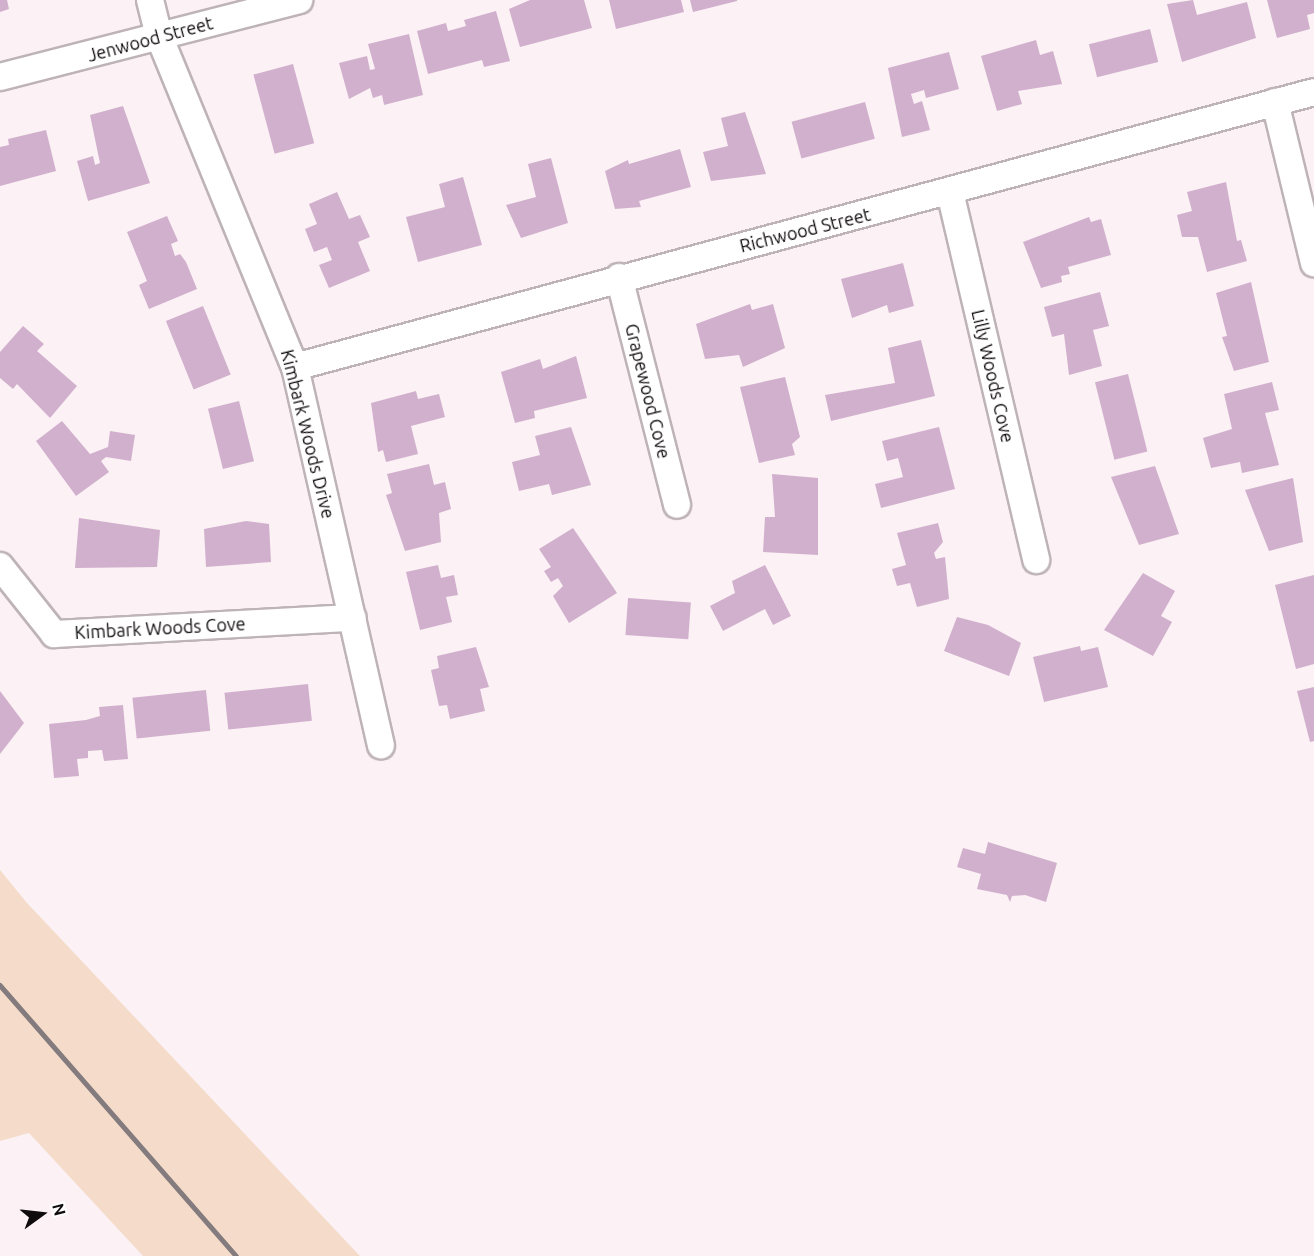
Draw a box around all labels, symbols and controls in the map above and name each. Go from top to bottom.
street label: Jenwood Street [85,12,215,66]
street label: Richwood Street [737,203,873,257]
street label: Lilly Woods Cove [967,307,1019,445]
street label: Grapewood Cove [621,321,675,461]
street label: Kimbark Woods Drive [277,347,339,521]
street label: Kimbark Woods Cove [74,613,246,643]
north arrow [12,1184,72,1244]
text: N [49,1201,70,1217]

